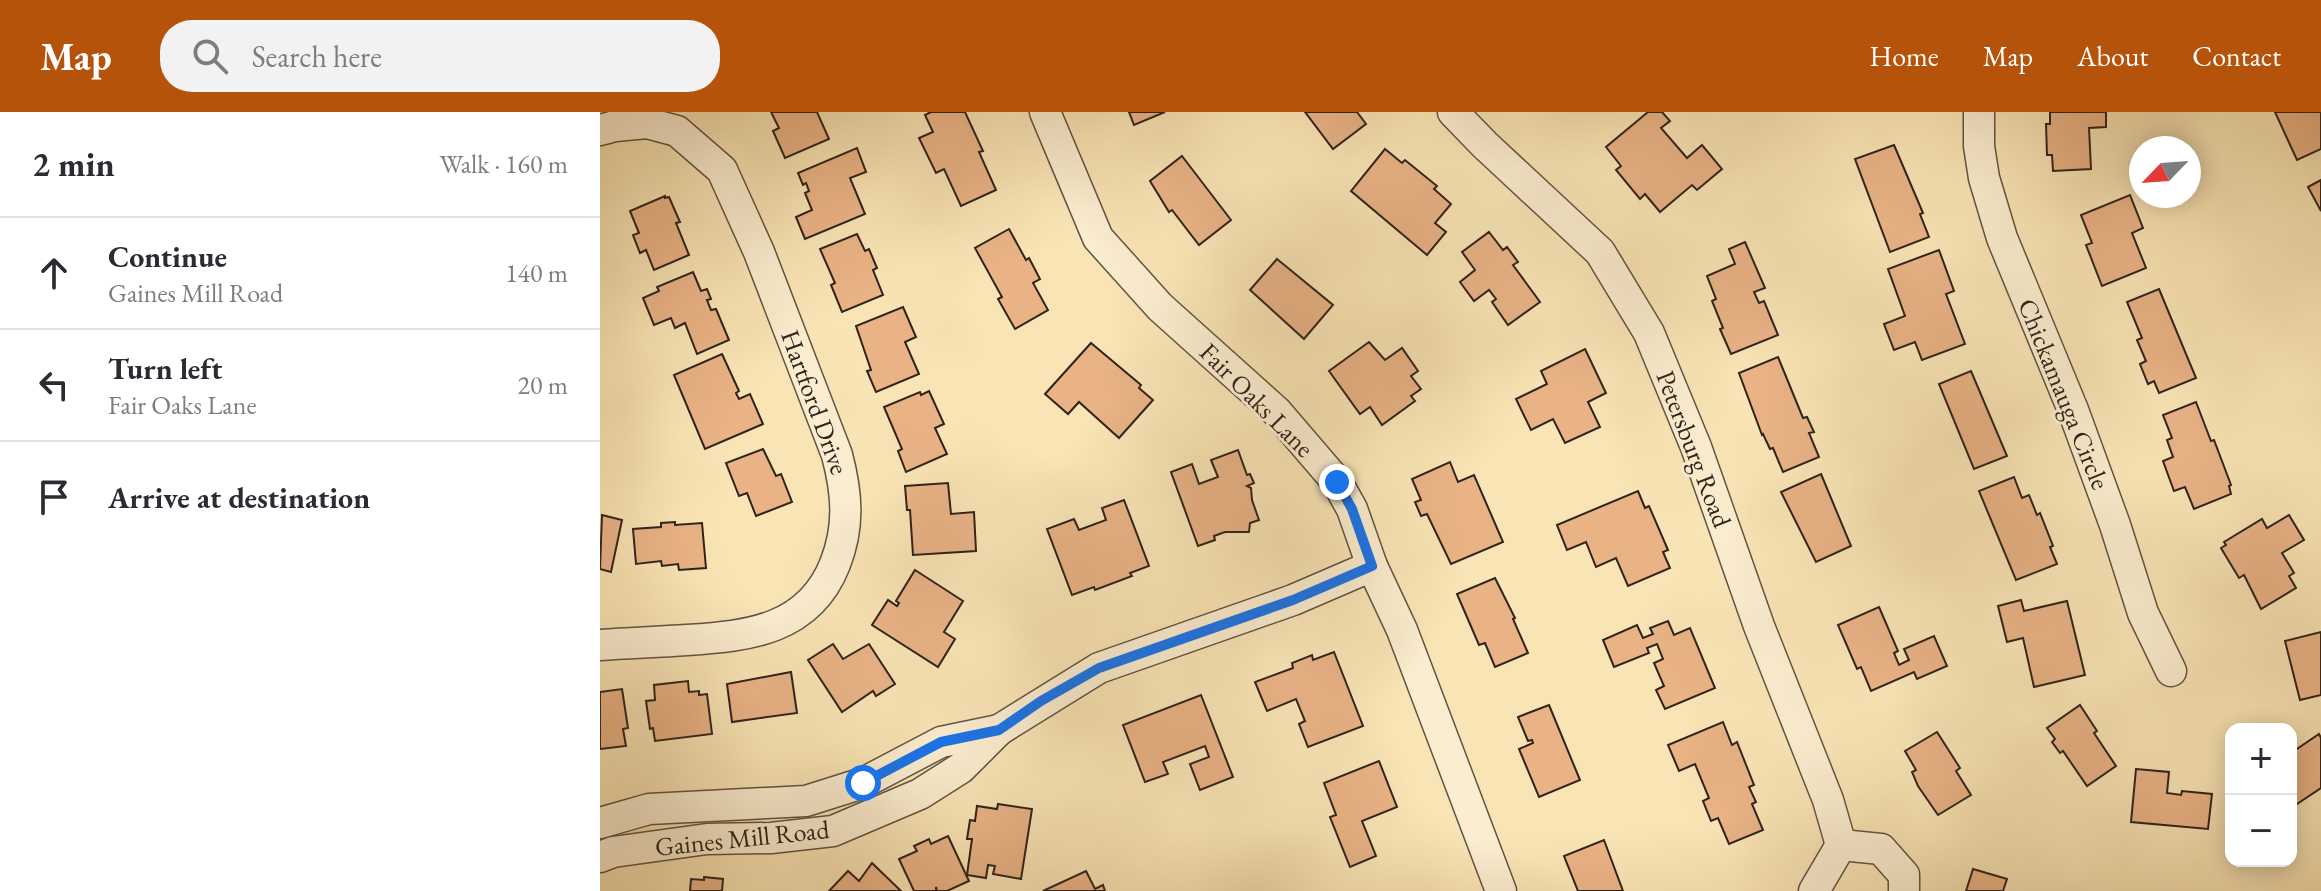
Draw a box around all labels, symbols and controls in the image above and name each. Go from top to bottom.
search box [160,20,720,92]
text: Map [40,32,112,81]
icon: search [188,34,232,78]
text: Search here [252,37,382,76]
text: Home [1869,38,1939,74]
text: Map [1983,38,2033,74]
text: About [2077,38,2148,74]
text: Contact [2192,38,2281,74]
north arrow [2129,136,2201,208]
text: 2 min [32,142,115,186]
text: Walk · 160 m [440,147,568,181]
text: Continue [108,237,227,276]
icon: ahead [32,251,76,295]
text: 140 m [505,256,568,290]
text: Gaines Mill Road [108,276,283,310]
street label: Chickamauga Circle [2010,294,2118,494]
street label: Hartford Drive [773,325,857,479]
street label: Fair Oaks Lane [1192,335,1322,465]
text: Turn left [108,349,222,388]
icon: left [32,363,76,407]
street label: Petersburg Road [1649,366,1740,533]
text: 20 m [518,368,568,402]
text: Fair Oaks Lane [108,388,257,422]
route end [1319,464,1355,500]
icon: arrive [32,475,76,519]
text: Arrive at destination [108,478,370,517]
map controls [2225,723,2297,867]
button: + [2225,723,2297,795]
route start [845,765,881,801]
button: − [2225,795,2297,867]
street label: Gaines Mill Road [653,812,832,864]

